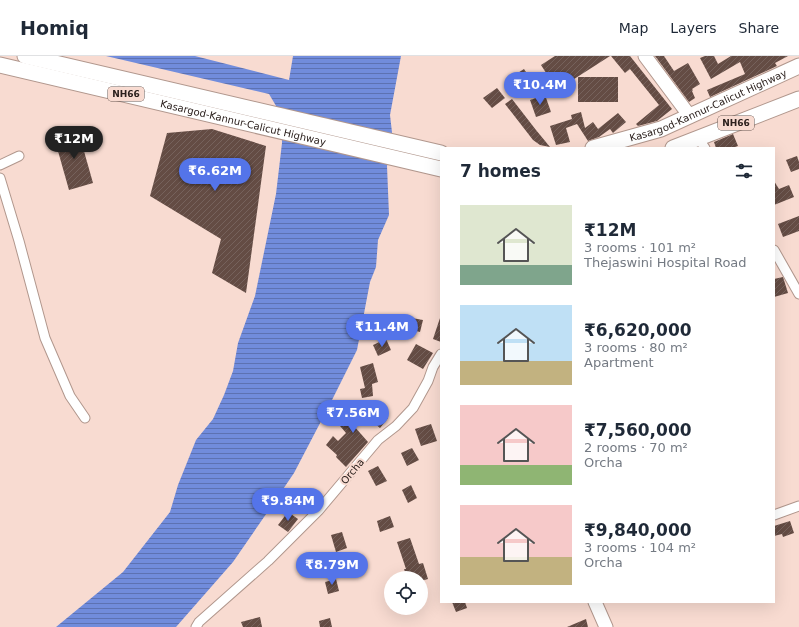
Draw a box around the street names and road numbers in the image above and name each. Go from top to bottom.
street label: Kasargod-Kannur-Calicut Highway [628,67,788,144]
road number: NH66 [108,87,144,101]
street label: Kasargod-Kannur-Calicut Highway [159,98,327,148]
road number: NH66 [718,116,754,130]
street label: Orcha [339,456,366,486]

